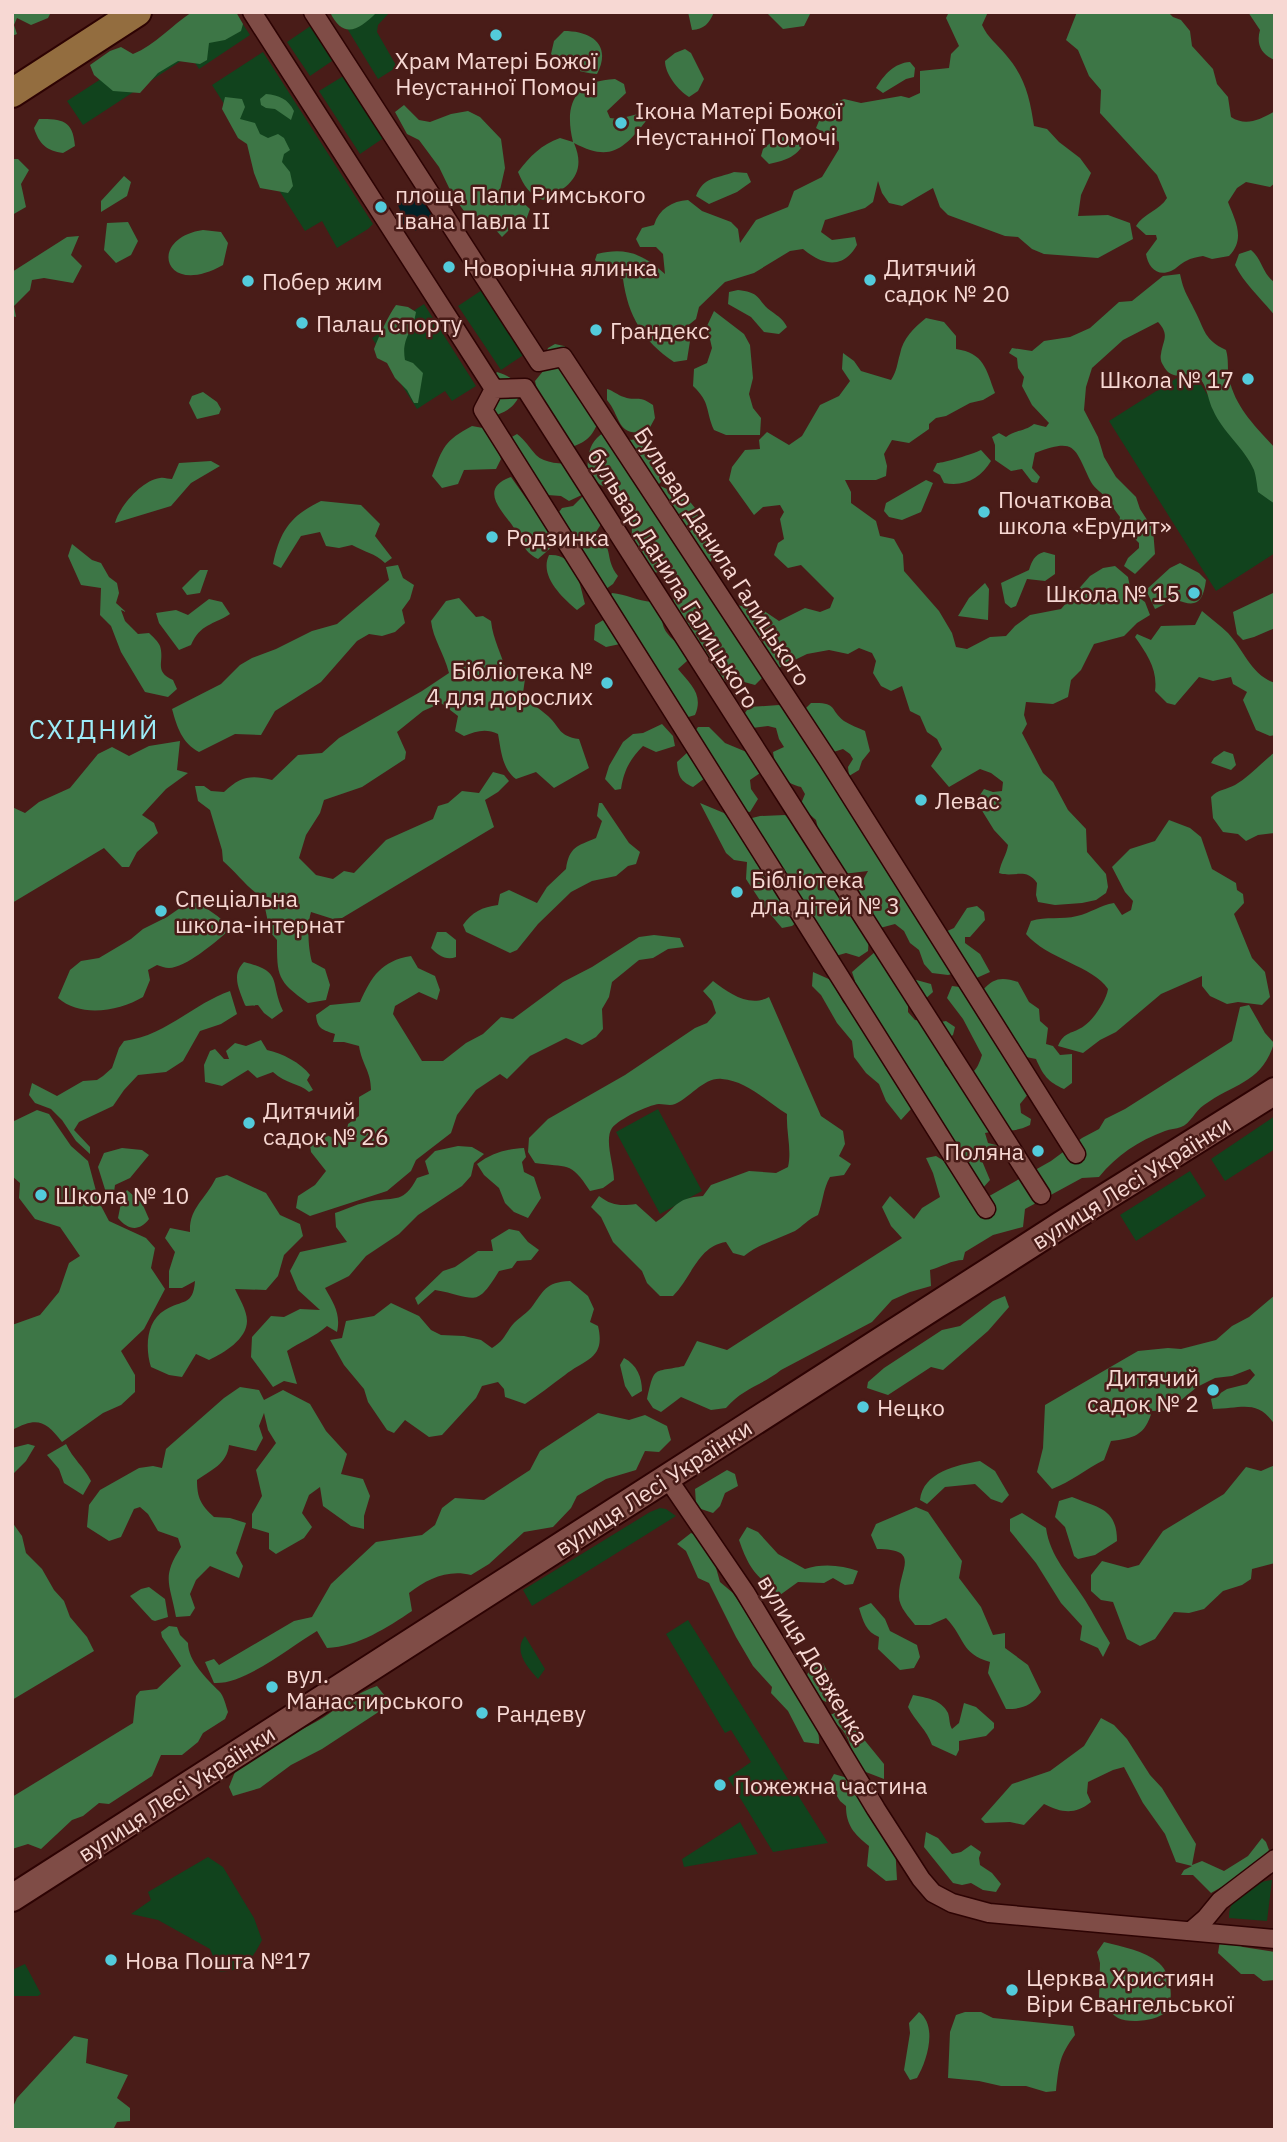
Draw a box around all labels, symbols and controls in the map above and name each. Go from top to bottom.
marker: Храм Матері Божої Неустанної Помочі [488,27,504,43]
place label: Храм Матері Божої Неустанної Помочі [395,45,598,101]
place label: Ікона Матері Божої Неустанної Помочі [635,95,843,151]
marker: Ікона Матері Божої Неустанної Помочі [613,115,629,131]
place label: площа Папи Римського Івана Павла ІІ [395,179,646,235]
marker: площа Папи Римського Івана Павла ІІ [373,199,389,215]
place label: Новорічна ялинка [463,252,658,282]
place label: Дитячий садок № 20 [884,252,1010,308]
marker: Новорічна ялинка [441,259,457,275]
place label: Побер жим [262,266,383,296]
marker: Дитячий садок № 20 [862,272,878,288]
marker: Побер жим [240,273,256,289]
place label: Палац спорту [316,308,463,338]
marker: Палац спорту [294,315,310,331]
place label: Грандекс [610,315,709,345]
marker: Грандекс [588,322,604,338]
place label: Школа № 17 [1100,364,1234,394]
marker: Школа № 17 [1240,371,1256,387]
street label: Бульвар Данила Галицького [628,421,818,691]
street label: бульвар Данила Галицького [581,442,767,714]
place label: Початкова школа «Ерудит» [998,484,1172,540]
marker: Початкова школа «Ерудит» [976,504,992,520]
place label: Родзинка [506,522,609,552]
marker: Родзинка [484,529,500,545]
place label: Школа № 15 [1046,578,1180,608]
marker: Школа № 15 [1186,585,1202,601]
place label: Бібліотека № 4 для дорослих [427,655,593,711]
marker: Бібліотека № 4 для дорослих [599,675,615,691]
district label: СХІДНИЙ [29,712,159,746]
place label: Левас [935,785,1000,815]
marker: Левас [913,792,929,808]
place label: Бібліотека дла дітей № 3 [751,864,900,920]
place label: Спеціальна школа-інтернат [175,883,345,939]
marker: Бібліотека дла дітей № 3 [729,884,745,900]
marker: Спеціальна школа-інтернат [153,903,169,919]
place label: Дитячий садок № 26 [263,1095,389,1151]
street label: вулиця Лесі Українки [1026,1108,1236,1256]
marker: Дитячий садок № 26 [241,1115,257,1131]
place label: Поляна [944,1136,1024,1166]
marker: Поляна [1030,1143,1046,1159]
place label: Школа № 10 [55,1180,189,1210]
marker: Школа № 10 [33,1187,49,1203]
place label: Дитячий садок № 2 [1087,1362,1199,1418]
marker: Дитячий садок № 2 [1205,1382,1221,1398]
place label: Нецко [877,1392,945,1422]
marker: Нецко [855,1399,871,1415]
street label: вулиця Лесі Українки [549,1412,757,1562]
street label: вулиця Довженка [752,1569,876,1749]
place label: вул. Манастирського [286,1659,463,1715]
marker: вул. Манастирського [264,1679,280,1695]
place label: Рандеву [496,1698,587,1728]
marker: Рандеву [474,1705,490,1721]
street label: вулиця Лесі Українки [72,1718,280,1868]
place label: Пожежна частина [734,1770,928,1800]
marker: Пожежна частина [712,1777,728,1793]
place label: Нова Пошта №17 [125,1945,311,1975]
marker: Нова Пошта №17 [103,1952,119,1968]
place label: Церква Християн Віри Євангельської [1026,1962,1235,2018]
marker: Церква Християн Віри Євангельської [1004,1982,1020,1998]

